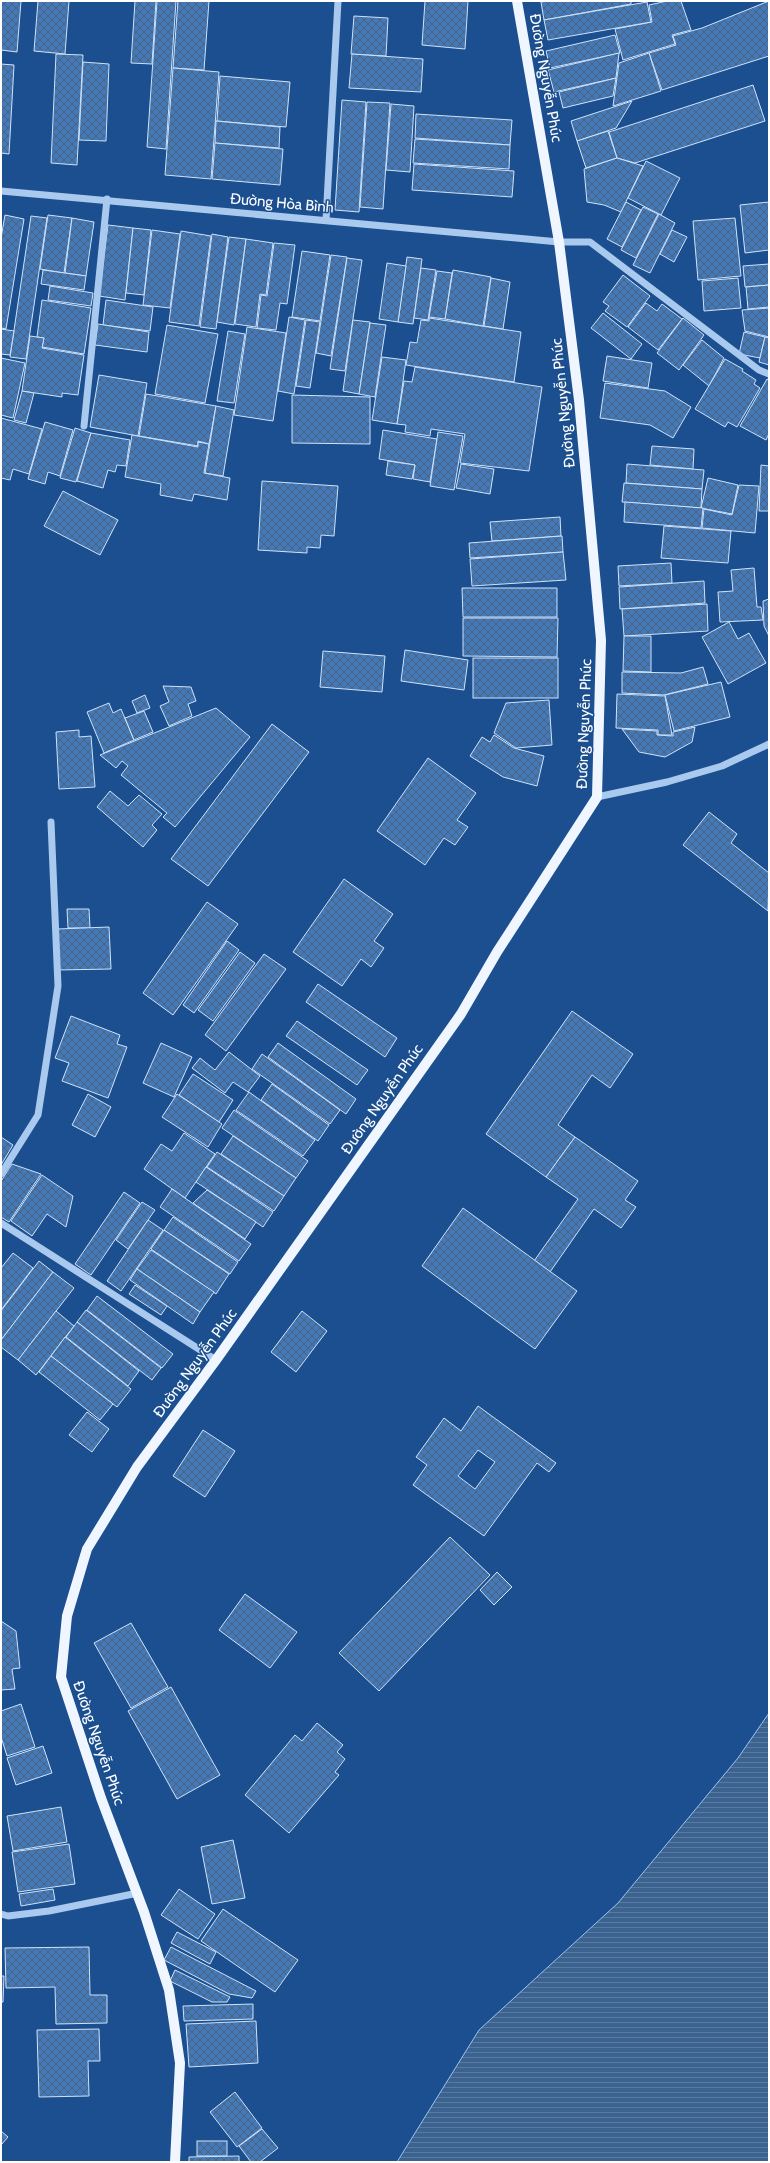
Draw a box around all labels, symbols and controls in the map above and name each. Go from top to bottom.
street label: Đường Nguyễn Phúc [526,12,566,144]
street label: Đường Hòa Bình [229,190,335,216]
street label: Đường Nguyễn Phúc [547,337,579,469]
street label: Đường Nguyễn Phúc [573,658,595,789]
street label: Đường Nguyễn Phúc [337,1040,427,1157]
street label: Đường Nguyễn Phúc [149,1305,241,1421]
street label: Đường Nguyễn Phúc [69,1679,129,1808]

